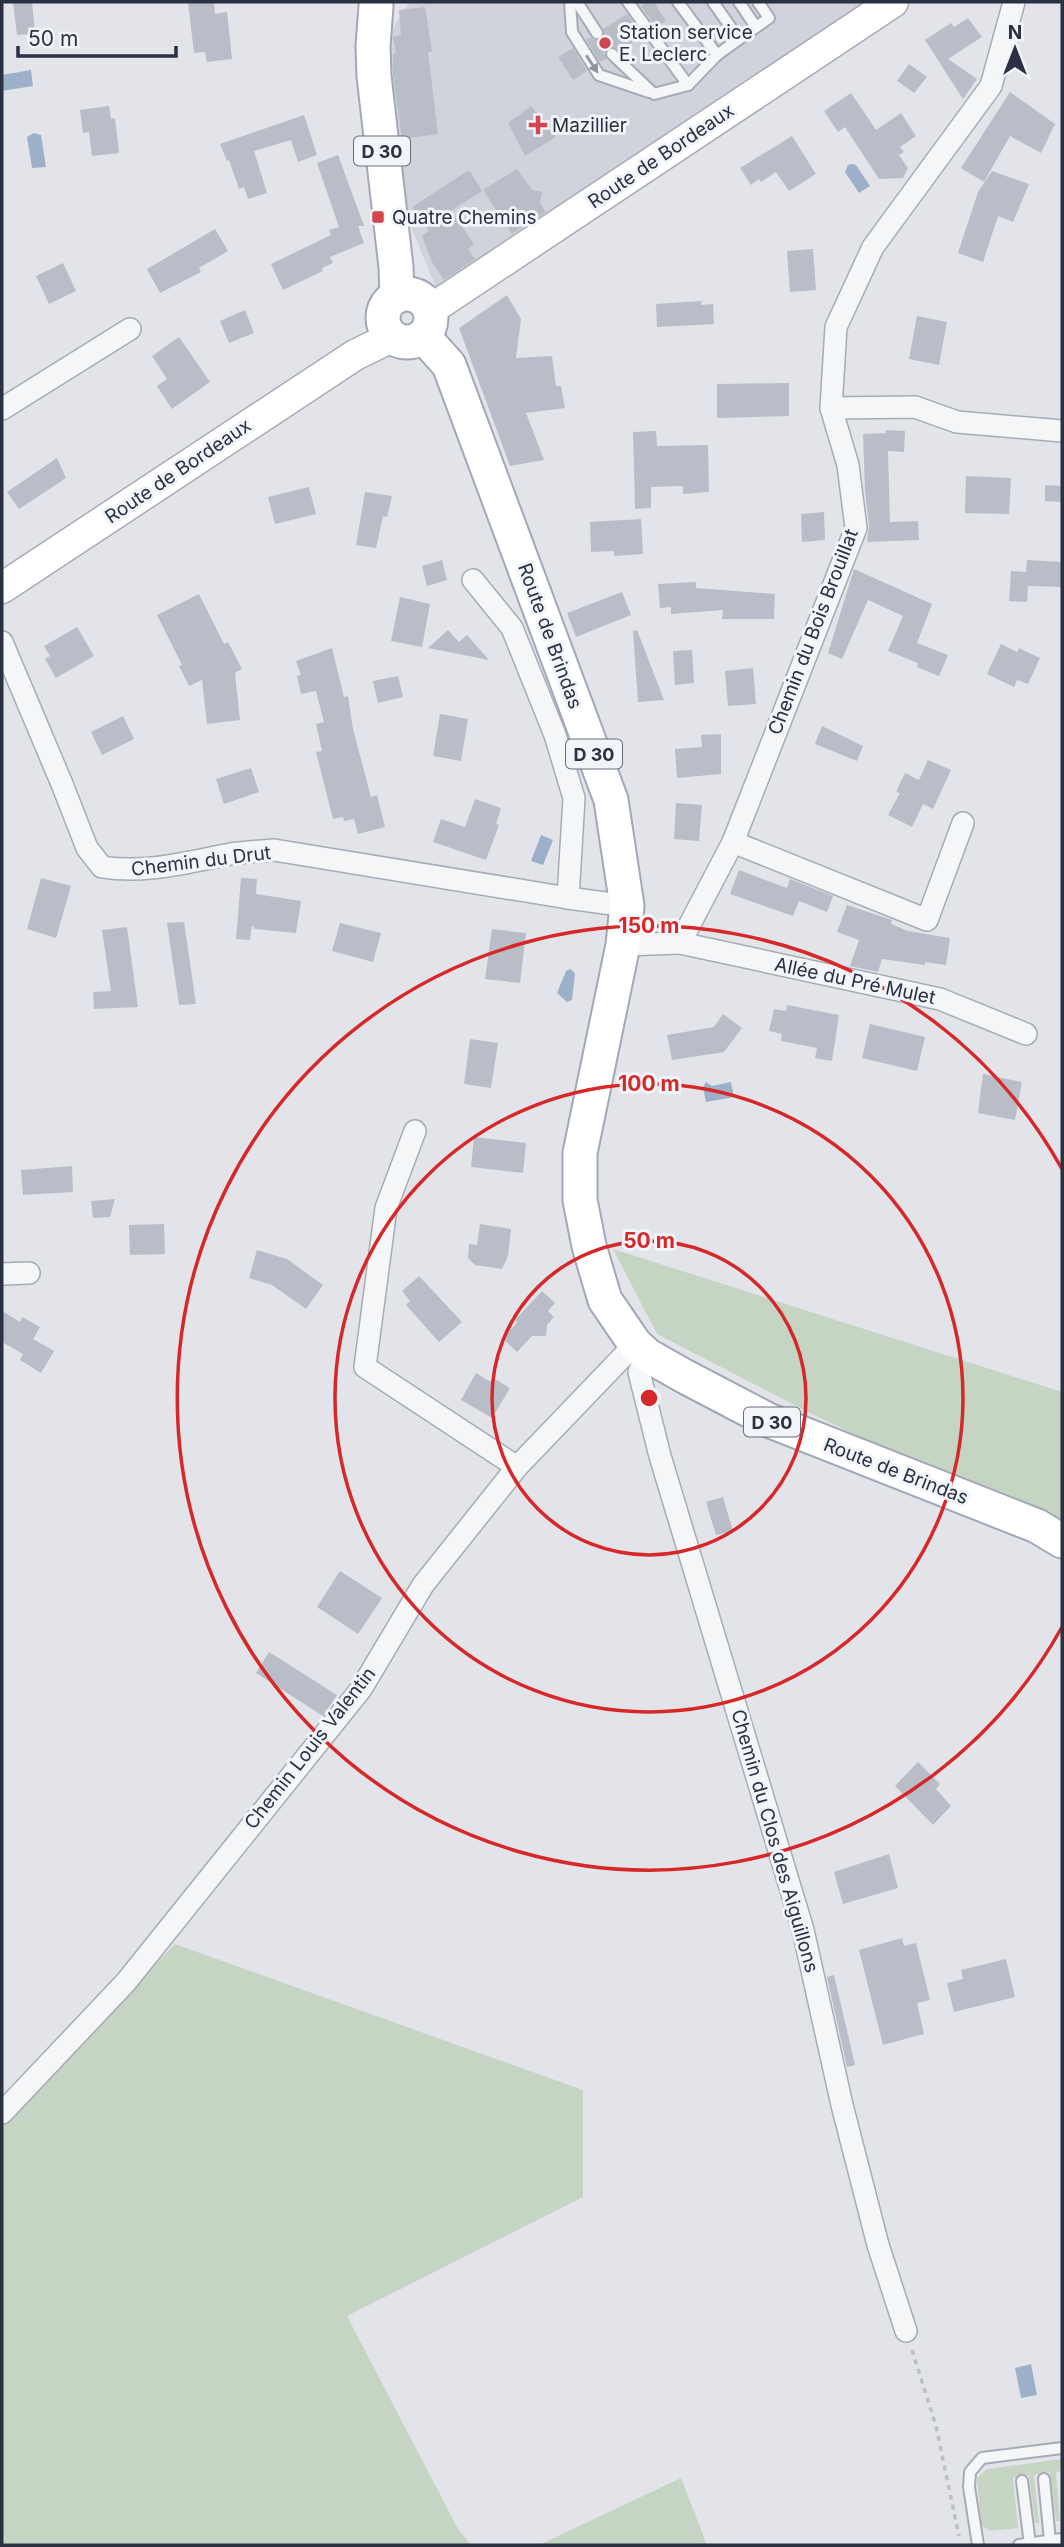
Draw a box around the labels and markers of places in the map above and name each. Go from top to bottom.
place label: Station service E. Leclerc [619,21,753,66]
marker: Station service E. Leclerc [597,35,613,51]
place label: Mazillier [552,114,627,137]
marker: Mazillier [530,117,546,133]
place label: Quatre Chemins [392,206,537,229]
marker: Quatre Chemins [370,209,386,225]
centre of rings [637,1386,661,1410]

